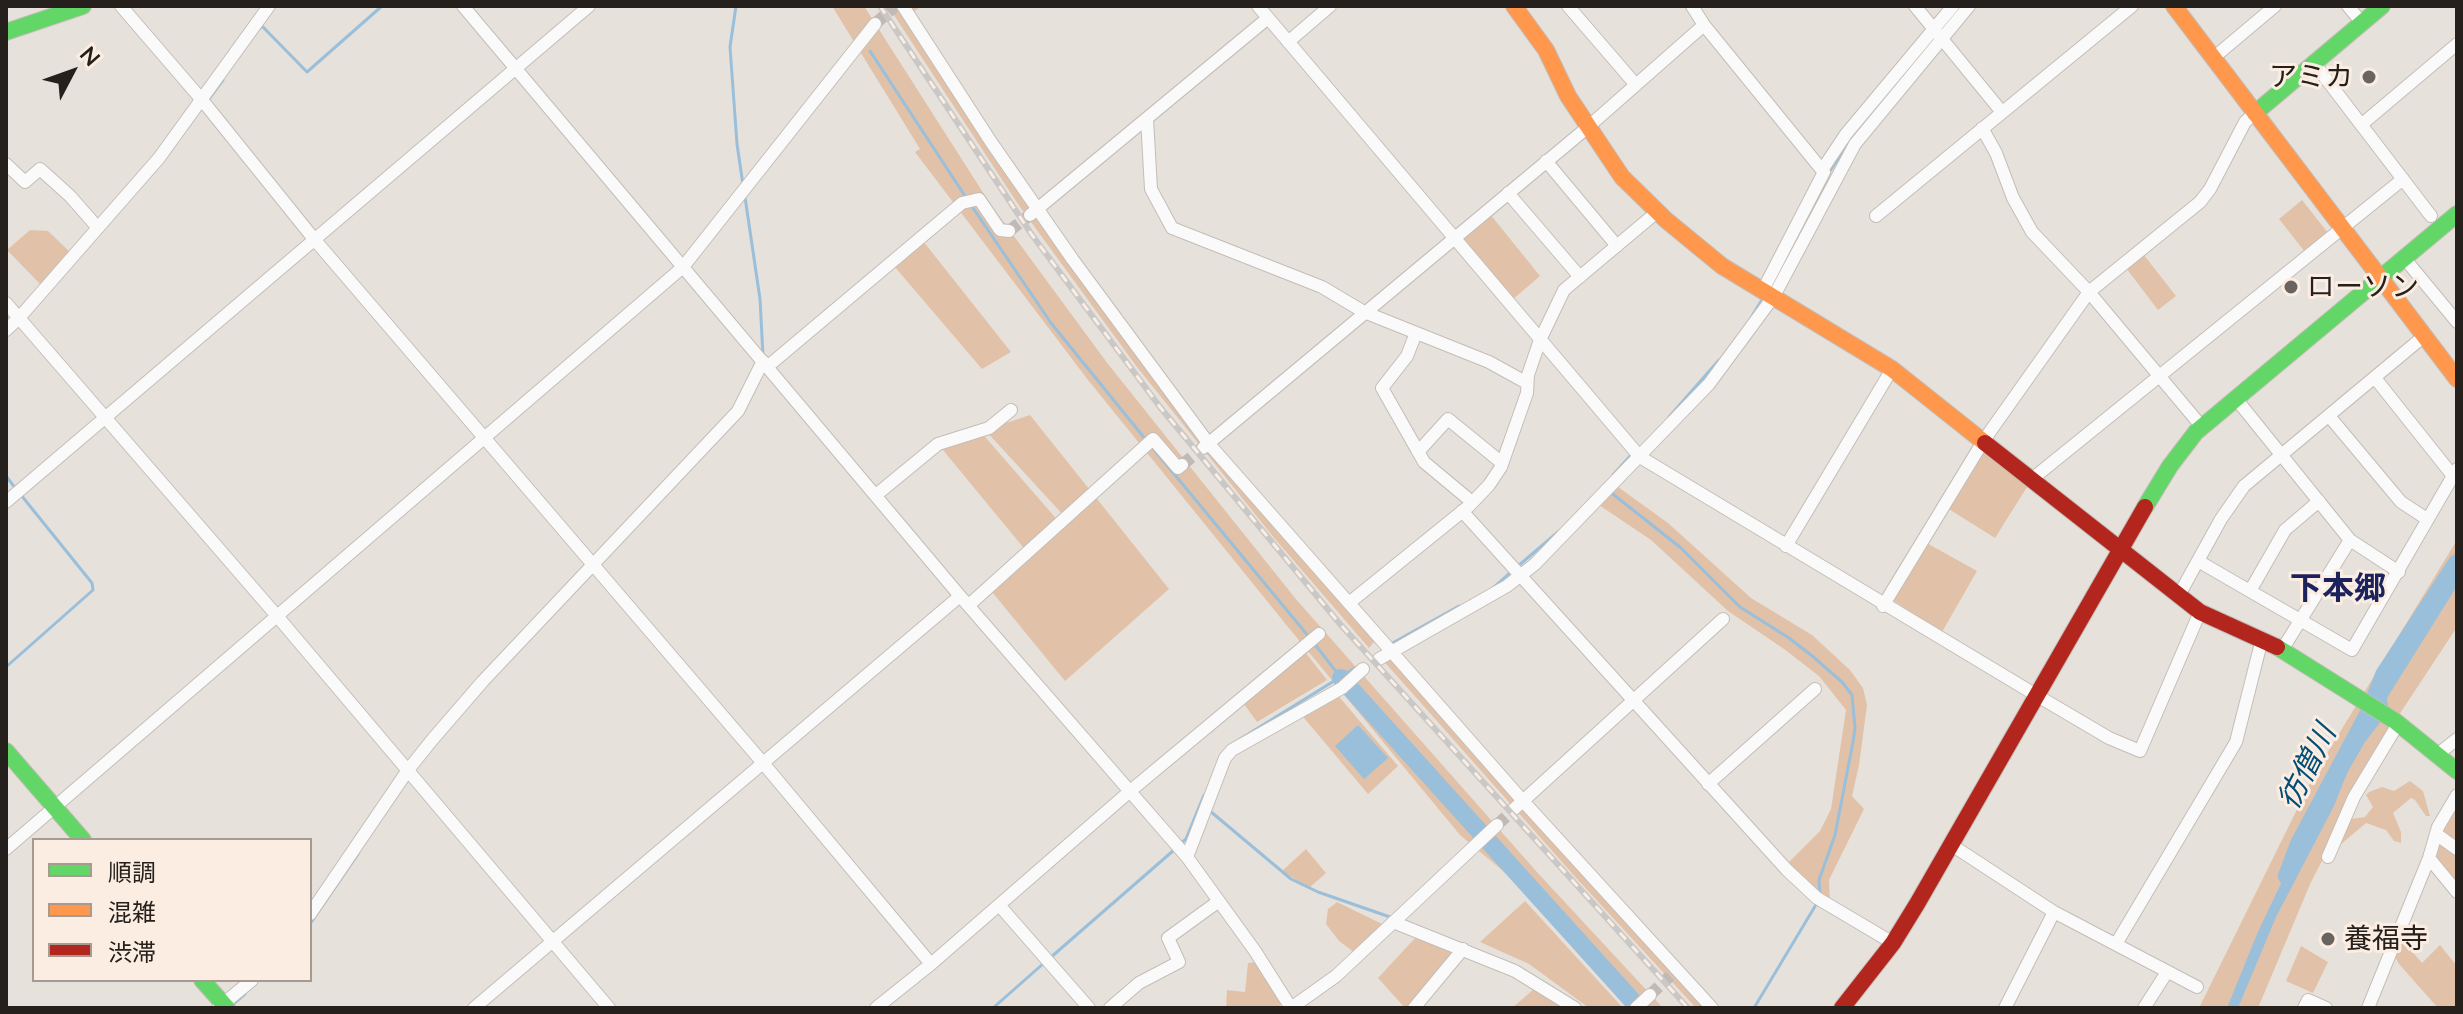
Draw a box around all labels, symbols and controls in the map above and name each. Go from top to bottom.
north arrow [32,32,112,112]
text: N [75,41,106,71]
place label: アミカ [2269,60,2353,94]
marker: アミカ [2360,68,2378,86]
place label: ローソン [2307,270,2419,304]
marker: ローソン [2282,278,2300,296]
district label: 下本郷 [2290,570,2386,608]
water label: 彷僧川 [2271,719,2343,815]
legend [32,838,312,982]
text: 順調 [108,857,156,886]
text: 混雑 [108,897,156,926]
place label: 養福寺 [2344,922,2428,956]
marker: 養福寺 [2319,930,2337,948]
text: 渋滞 [108,937,156,966]

